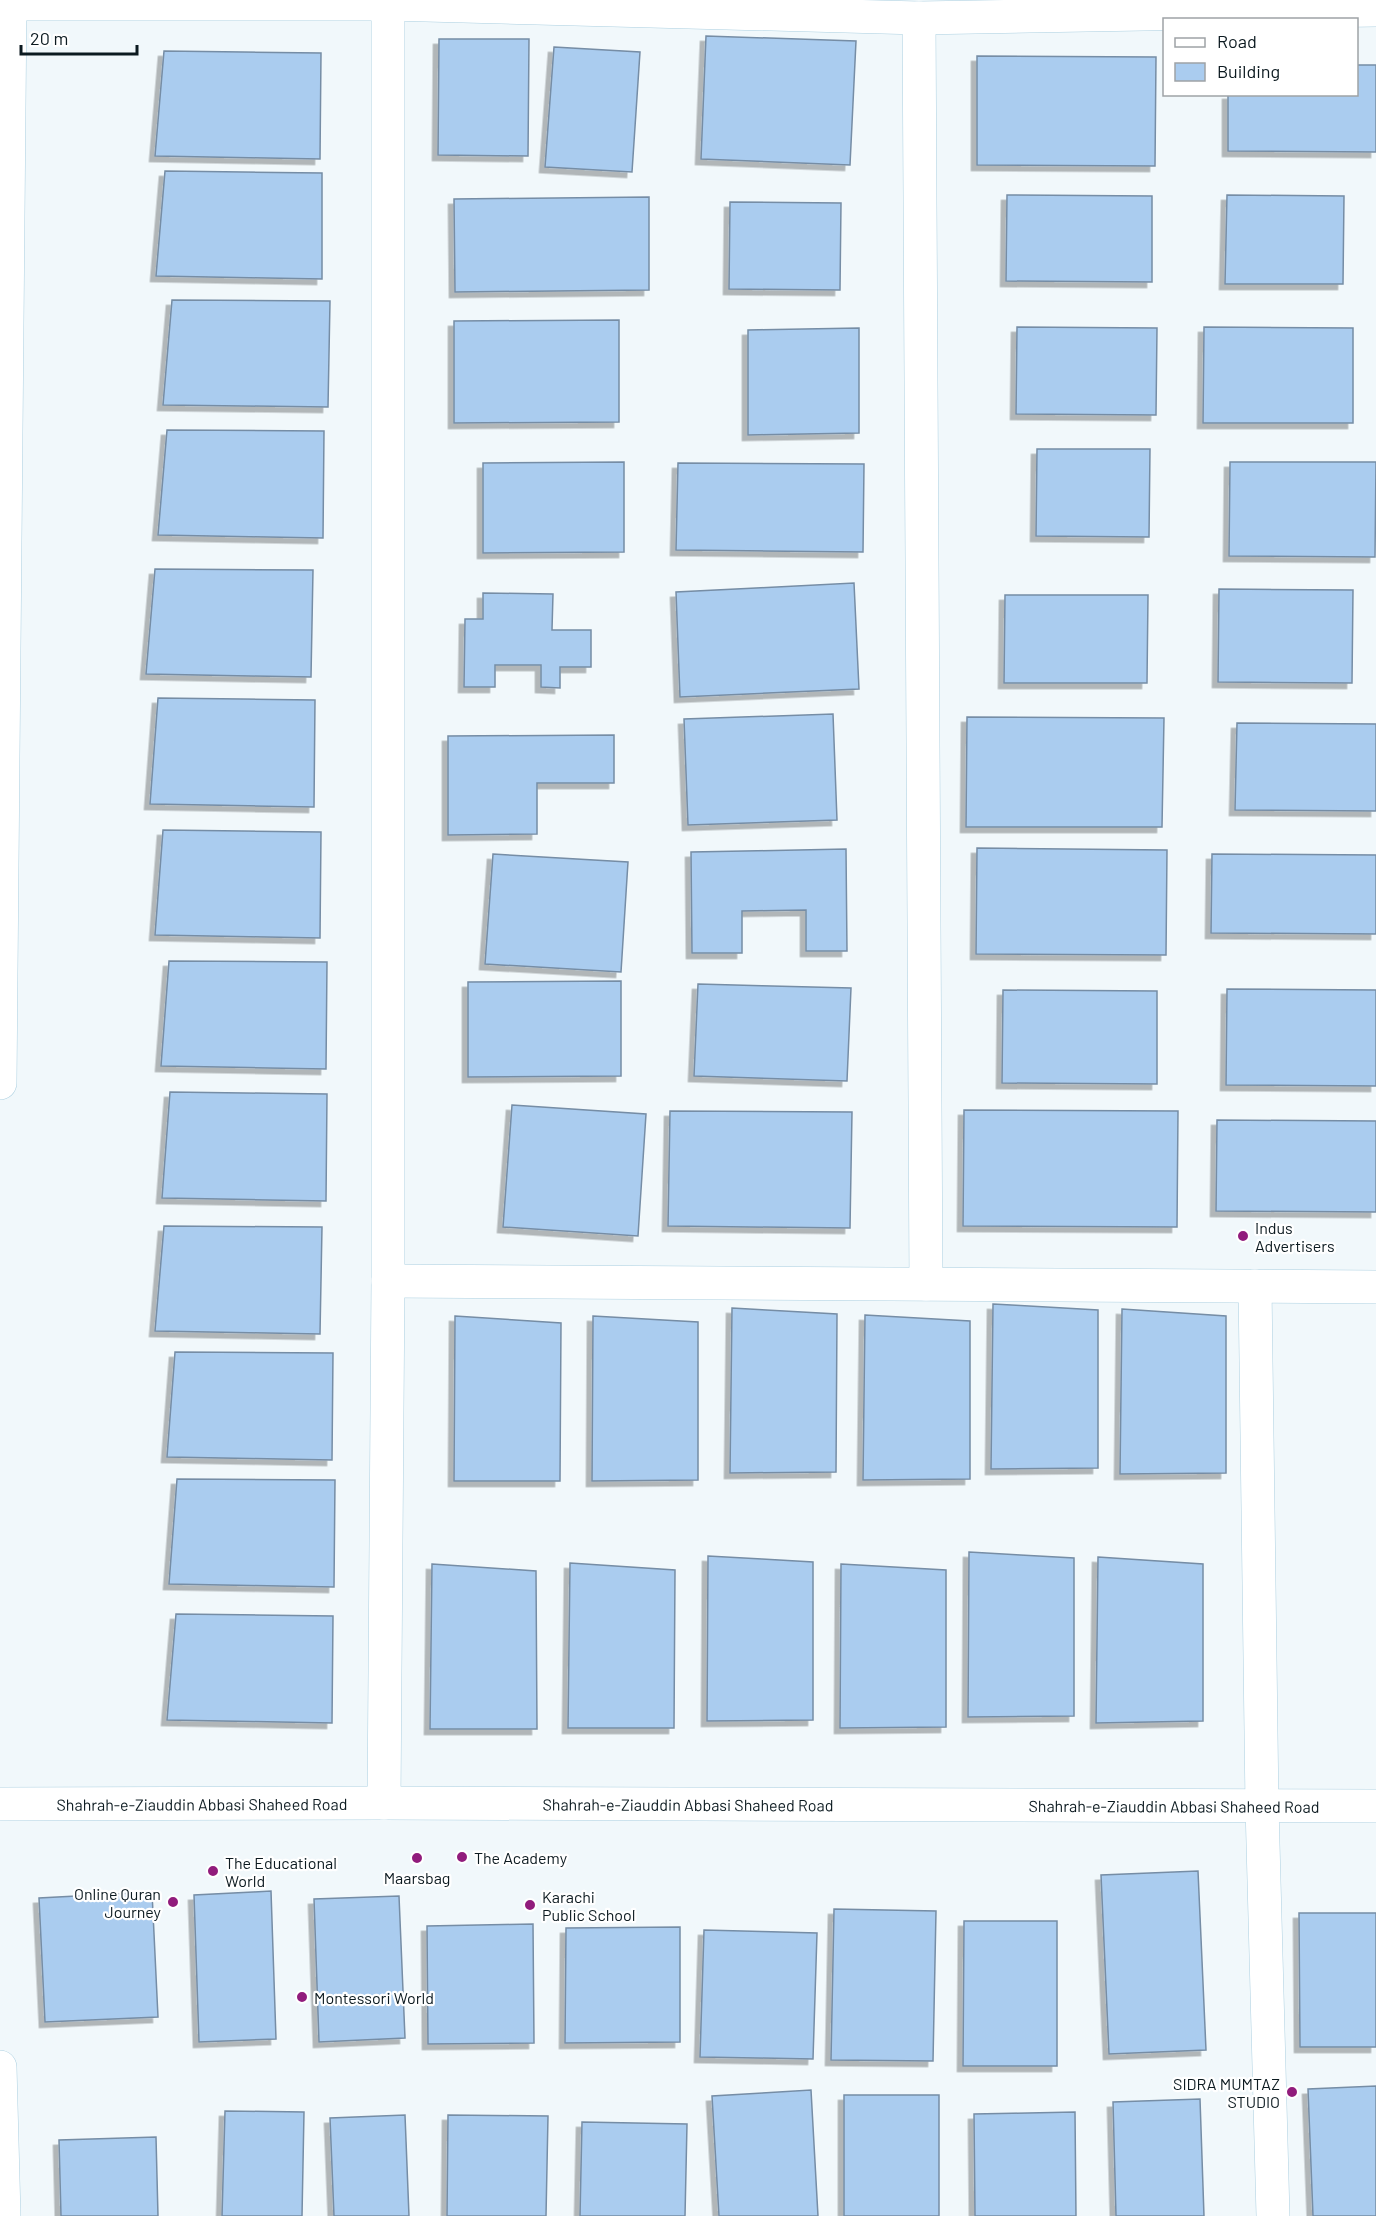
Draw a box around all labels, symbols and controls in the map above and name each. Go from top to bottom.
scale bar [21,18,136,56]
legend [1163,18,1358,96]
text: 20 m [30,27,68,49]
text: Road [1217,30,1257,52]
text: Building [1217,60,1280,82]
place label: Indus Advertisers [1255,1218,1335,1255]
marker: Indus Advertisers [1236,1229,1250,1243]
street label: Shahrah-e-Ziauddin Abbasi Shaheed Road [56,1794,348,1813]
street label: Shahrah-e-Ziauddin Abbasi Shaheed Road [542,1794,834,1814]
street label: Shahrah-e-Ziauddin Abbasi Shaheed Road [1028,1795,1320,1815]
place label: The Academy [474,1848,568,1867]
marker: The Academy [455,1850,469,1864]
marker: Maarsbag [410,1851,424,1865]
place label: The Educational World [225,1853,337,1890]
marker: The Educational World [206,1864,220,1878]
place label: Maarsbag [384,1868,450,1887]
place label: Online Quran Journey [74,1884,162,1921]
place label: Karachi Public School [542,1887,635,1924]
marker: Online Quran Journey [166,1895,180,1909]
marker: Karachi Public School [523,1898,537,1912]
place label: Montessori World [314,1988,434,2007]
marker: Montessori World [295,1990,309,2004]
place label: SIDRA MUMTAZ STUDIO [1173,2074,1280,2111]
marker: SIDRA MUMTAZ STUDIO [1285,2085,1299,2099]

